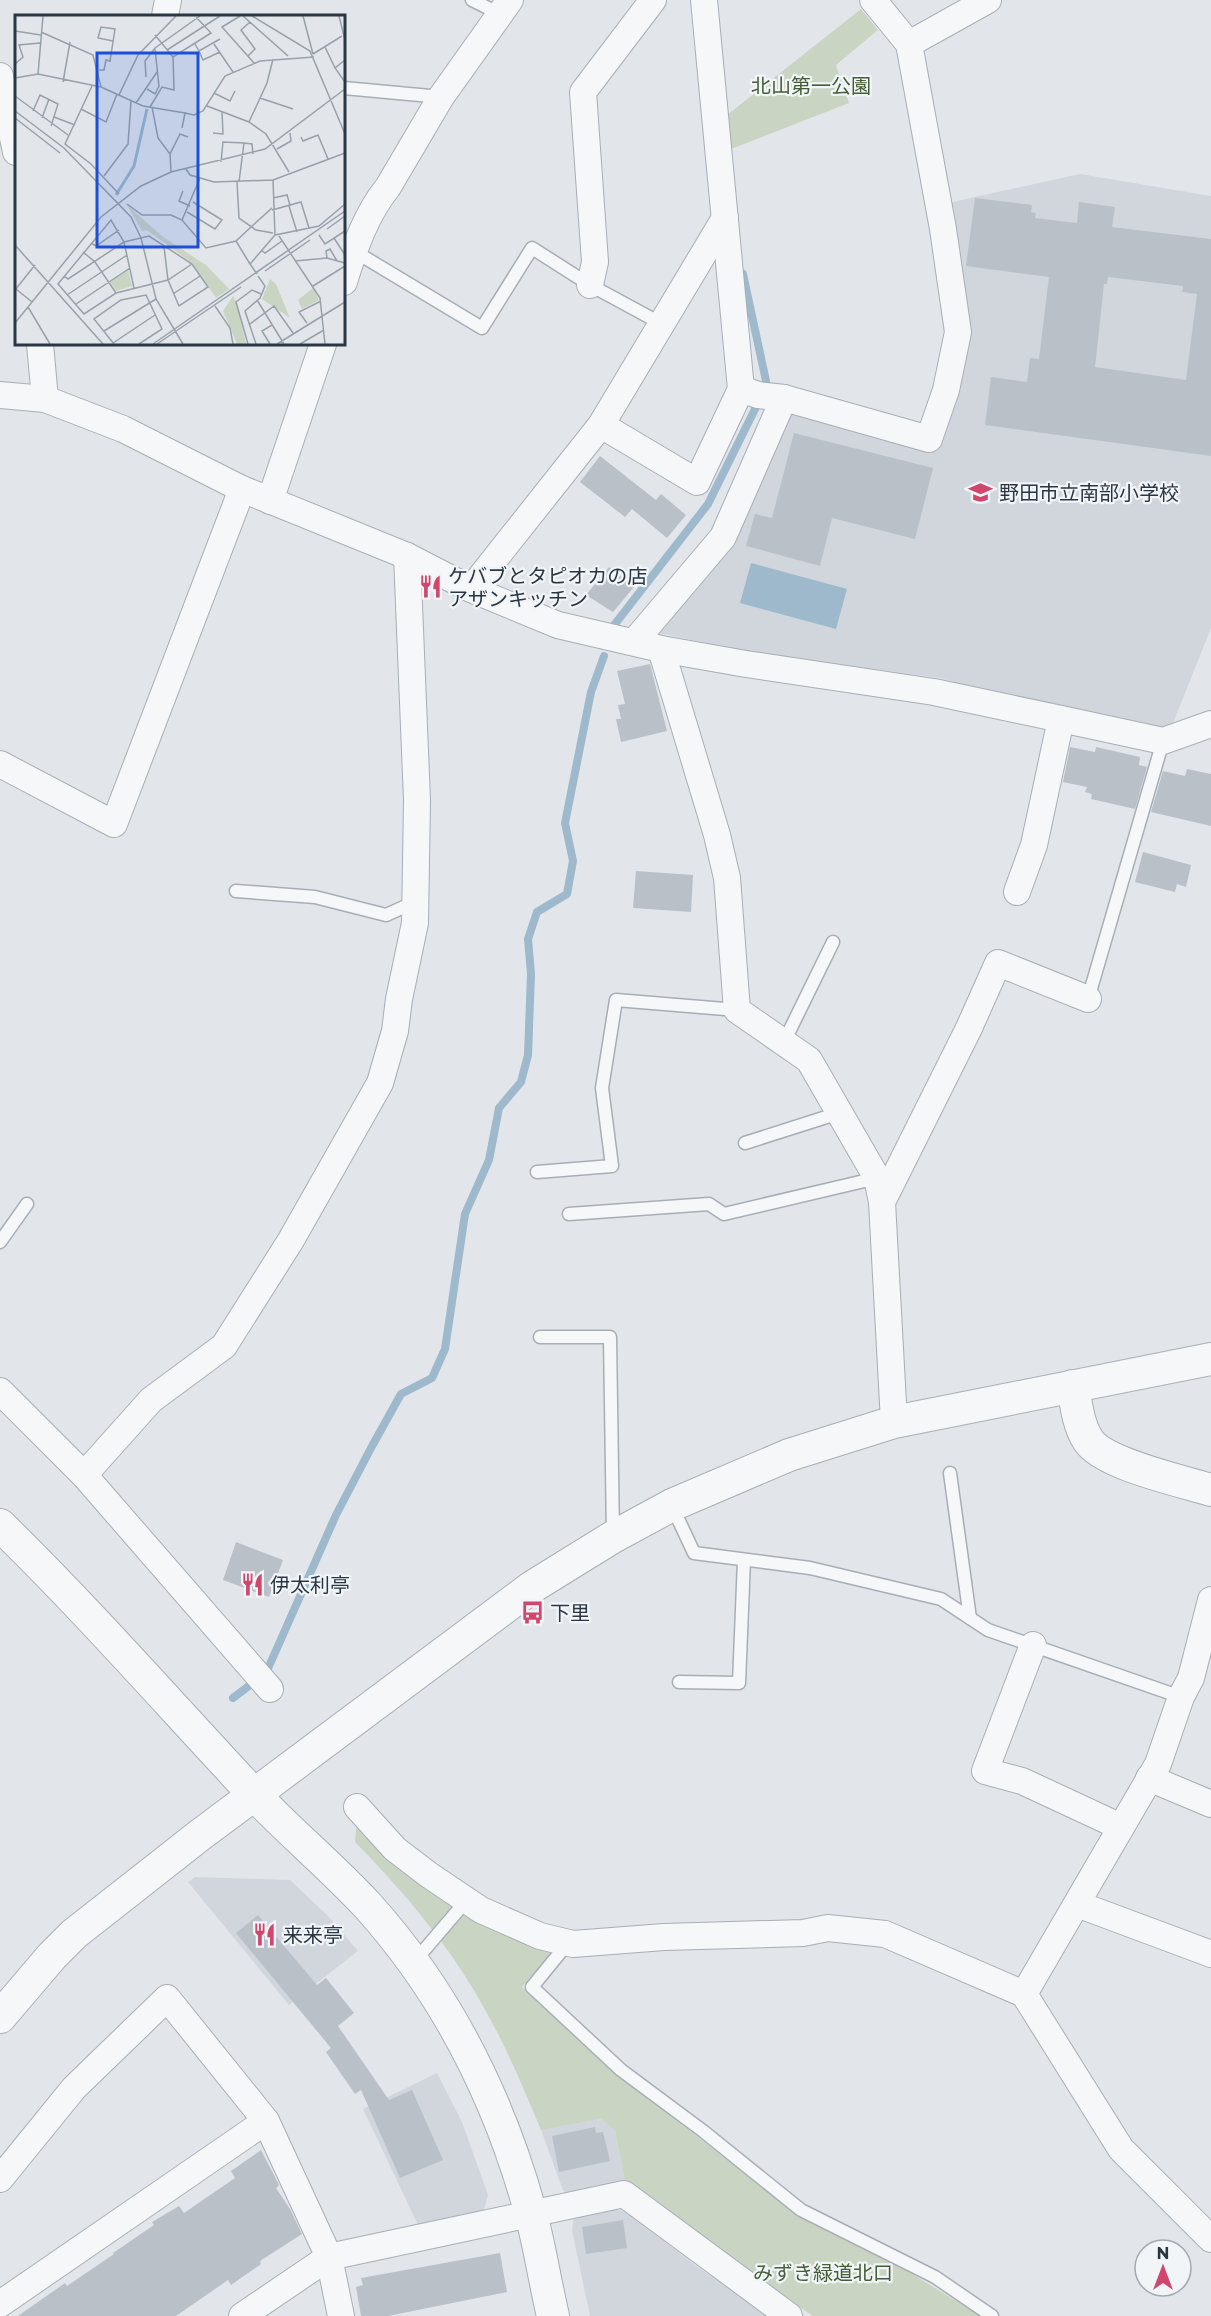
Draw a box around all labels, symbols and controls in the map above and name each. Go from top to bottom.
inset map [15,15,345,345]
park label: 北山第一公園 [751,74,871,98]
school or university icon: 野田市立南部小学校 [968,480,994,506]
place label: 野田市立南部小学校 [999,481,1179,505]
place label: ケバブとタピオカの店 アザンキッチン [448,564,647,611]
restaurant icon: ケバブとタピオカの店 アザンキッチン [417,574,443,600]
restaurant icon: 伊太利亭 [239,1572,265,1598]
place label: 伊太利亭 [270,1573,350,1597]
bus stop icon: 下里 [519,1600,545,1626]
place label: 下里 [550,1601,590,1625]
restaurant icon: 来来亭 [252,1922,278,1948]
place label: 来来亭 [283,1923,343,1947]
north arrow [1133,2238,1193,2298]
text: N [1157,2244,1169,2263]
park label: みずき緑道北口 [753,2261,893,2285]

